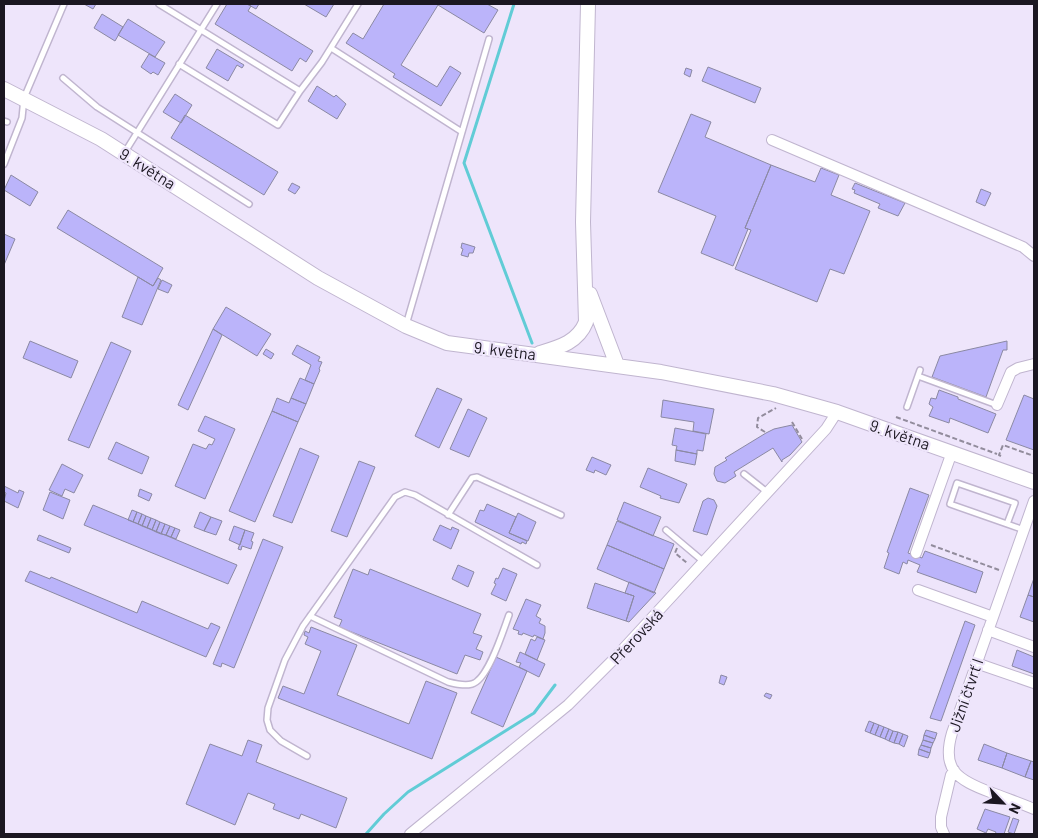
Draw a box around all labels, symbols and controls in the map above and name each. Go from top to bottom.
street label: 9. května [117,143,179,193]
street label: 9. května [473,337,537,363]
street label: 9. května [867,415,933,453]
street label: Přerovská [606,604,666,668]
street label: Jižní čtvrť I [944,656,986,734]
north arrow [978,778,1028,828]
text: N [1006,801,1025,817]

